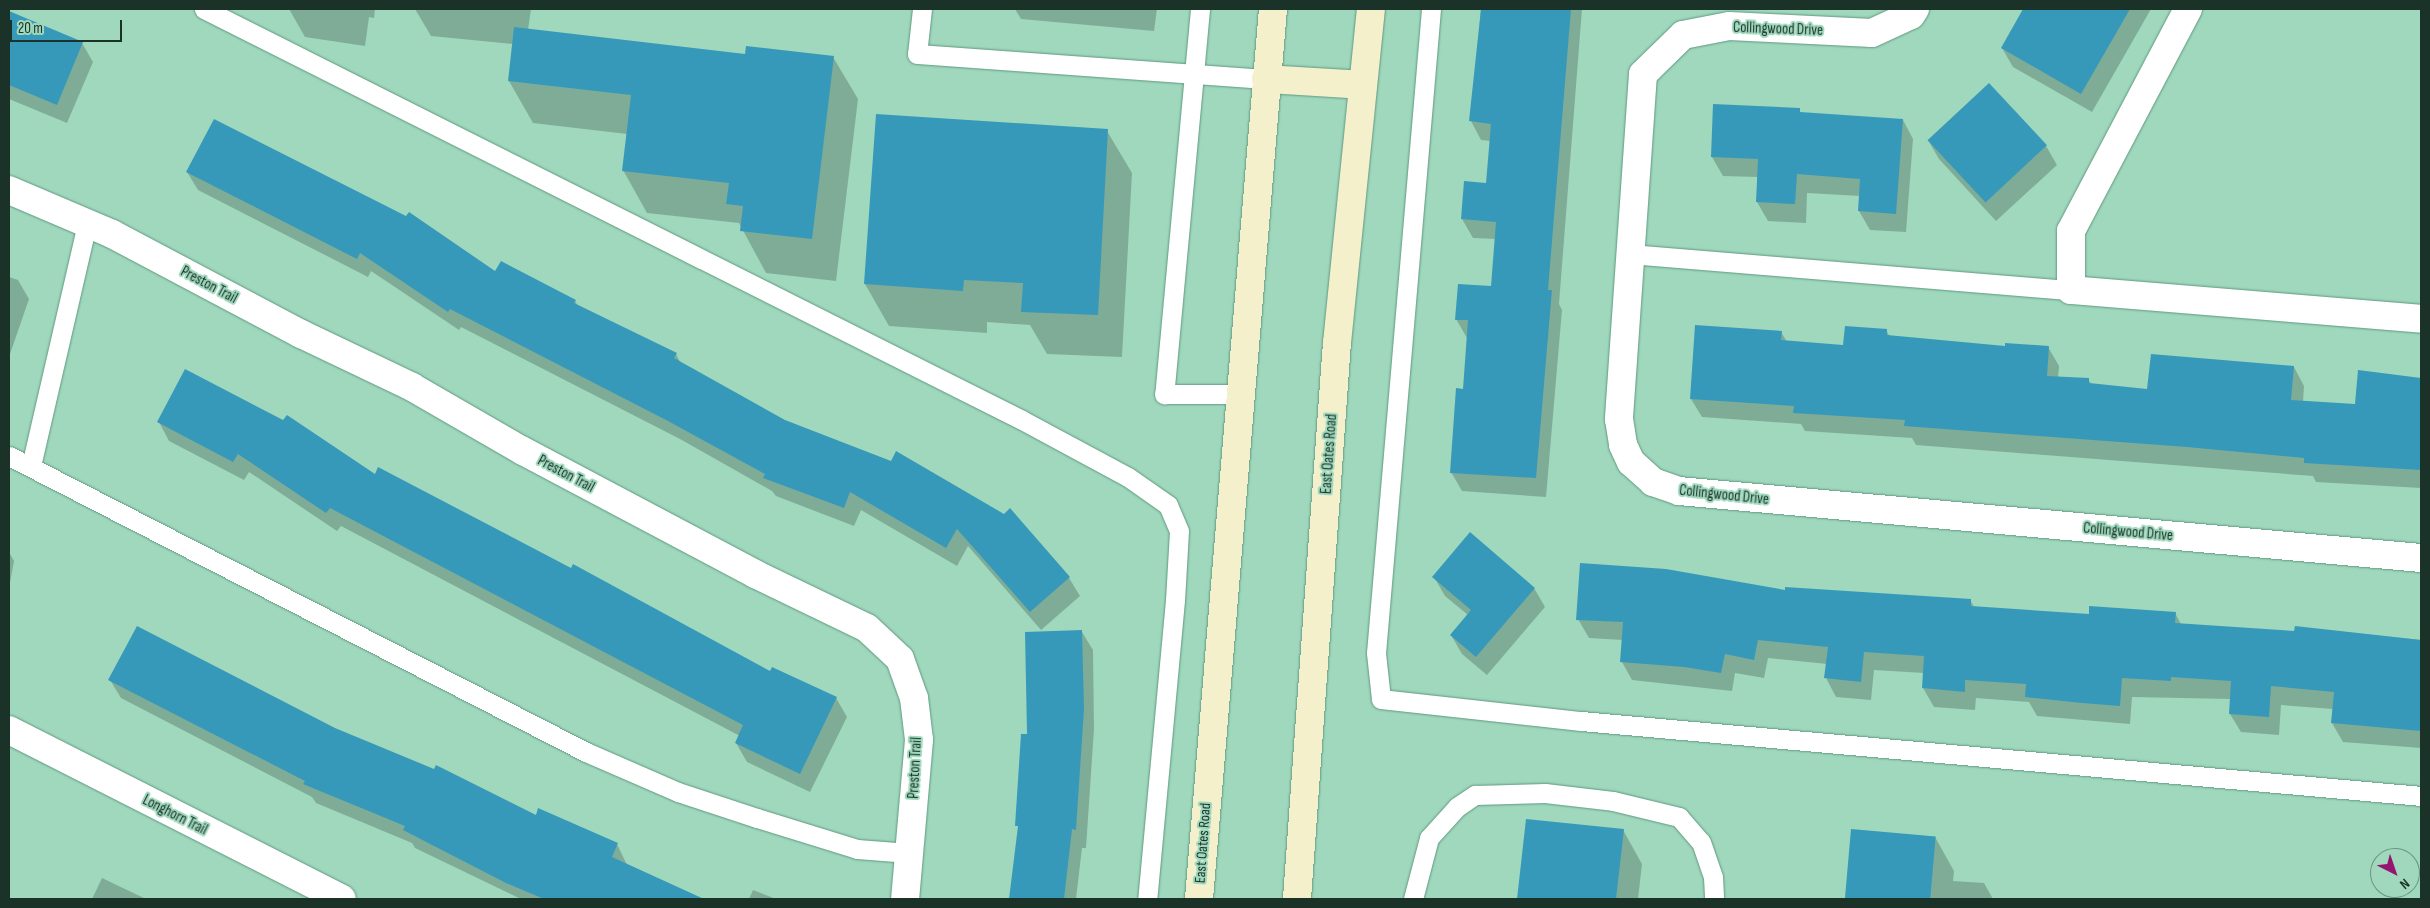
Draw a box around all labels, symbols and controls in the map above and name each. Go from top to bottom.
scale bar [12,10,125,42]
street label: Collingwood Drive [1733,18,1823,40]
text: 20 m [18,19,43,38]
street label: Preston Trail [178,263,240,307]
street label: East Oates Road [1317,413,1341,495]
street label: Preston Trail [535,452,597,496]
street label: Collingwood Drive [1678,481,1770,509]
street label: Collingwood Drive [2082,519,2174,545]
street label: Preston Trail [904,737,926,799]
street label: Longhorn Trail [140,791,210,839]
street label: East Oates Road [1191,802,1215,884]
north arrow [2370,848,2420,898]
text: N [2396,875,2413,893]

